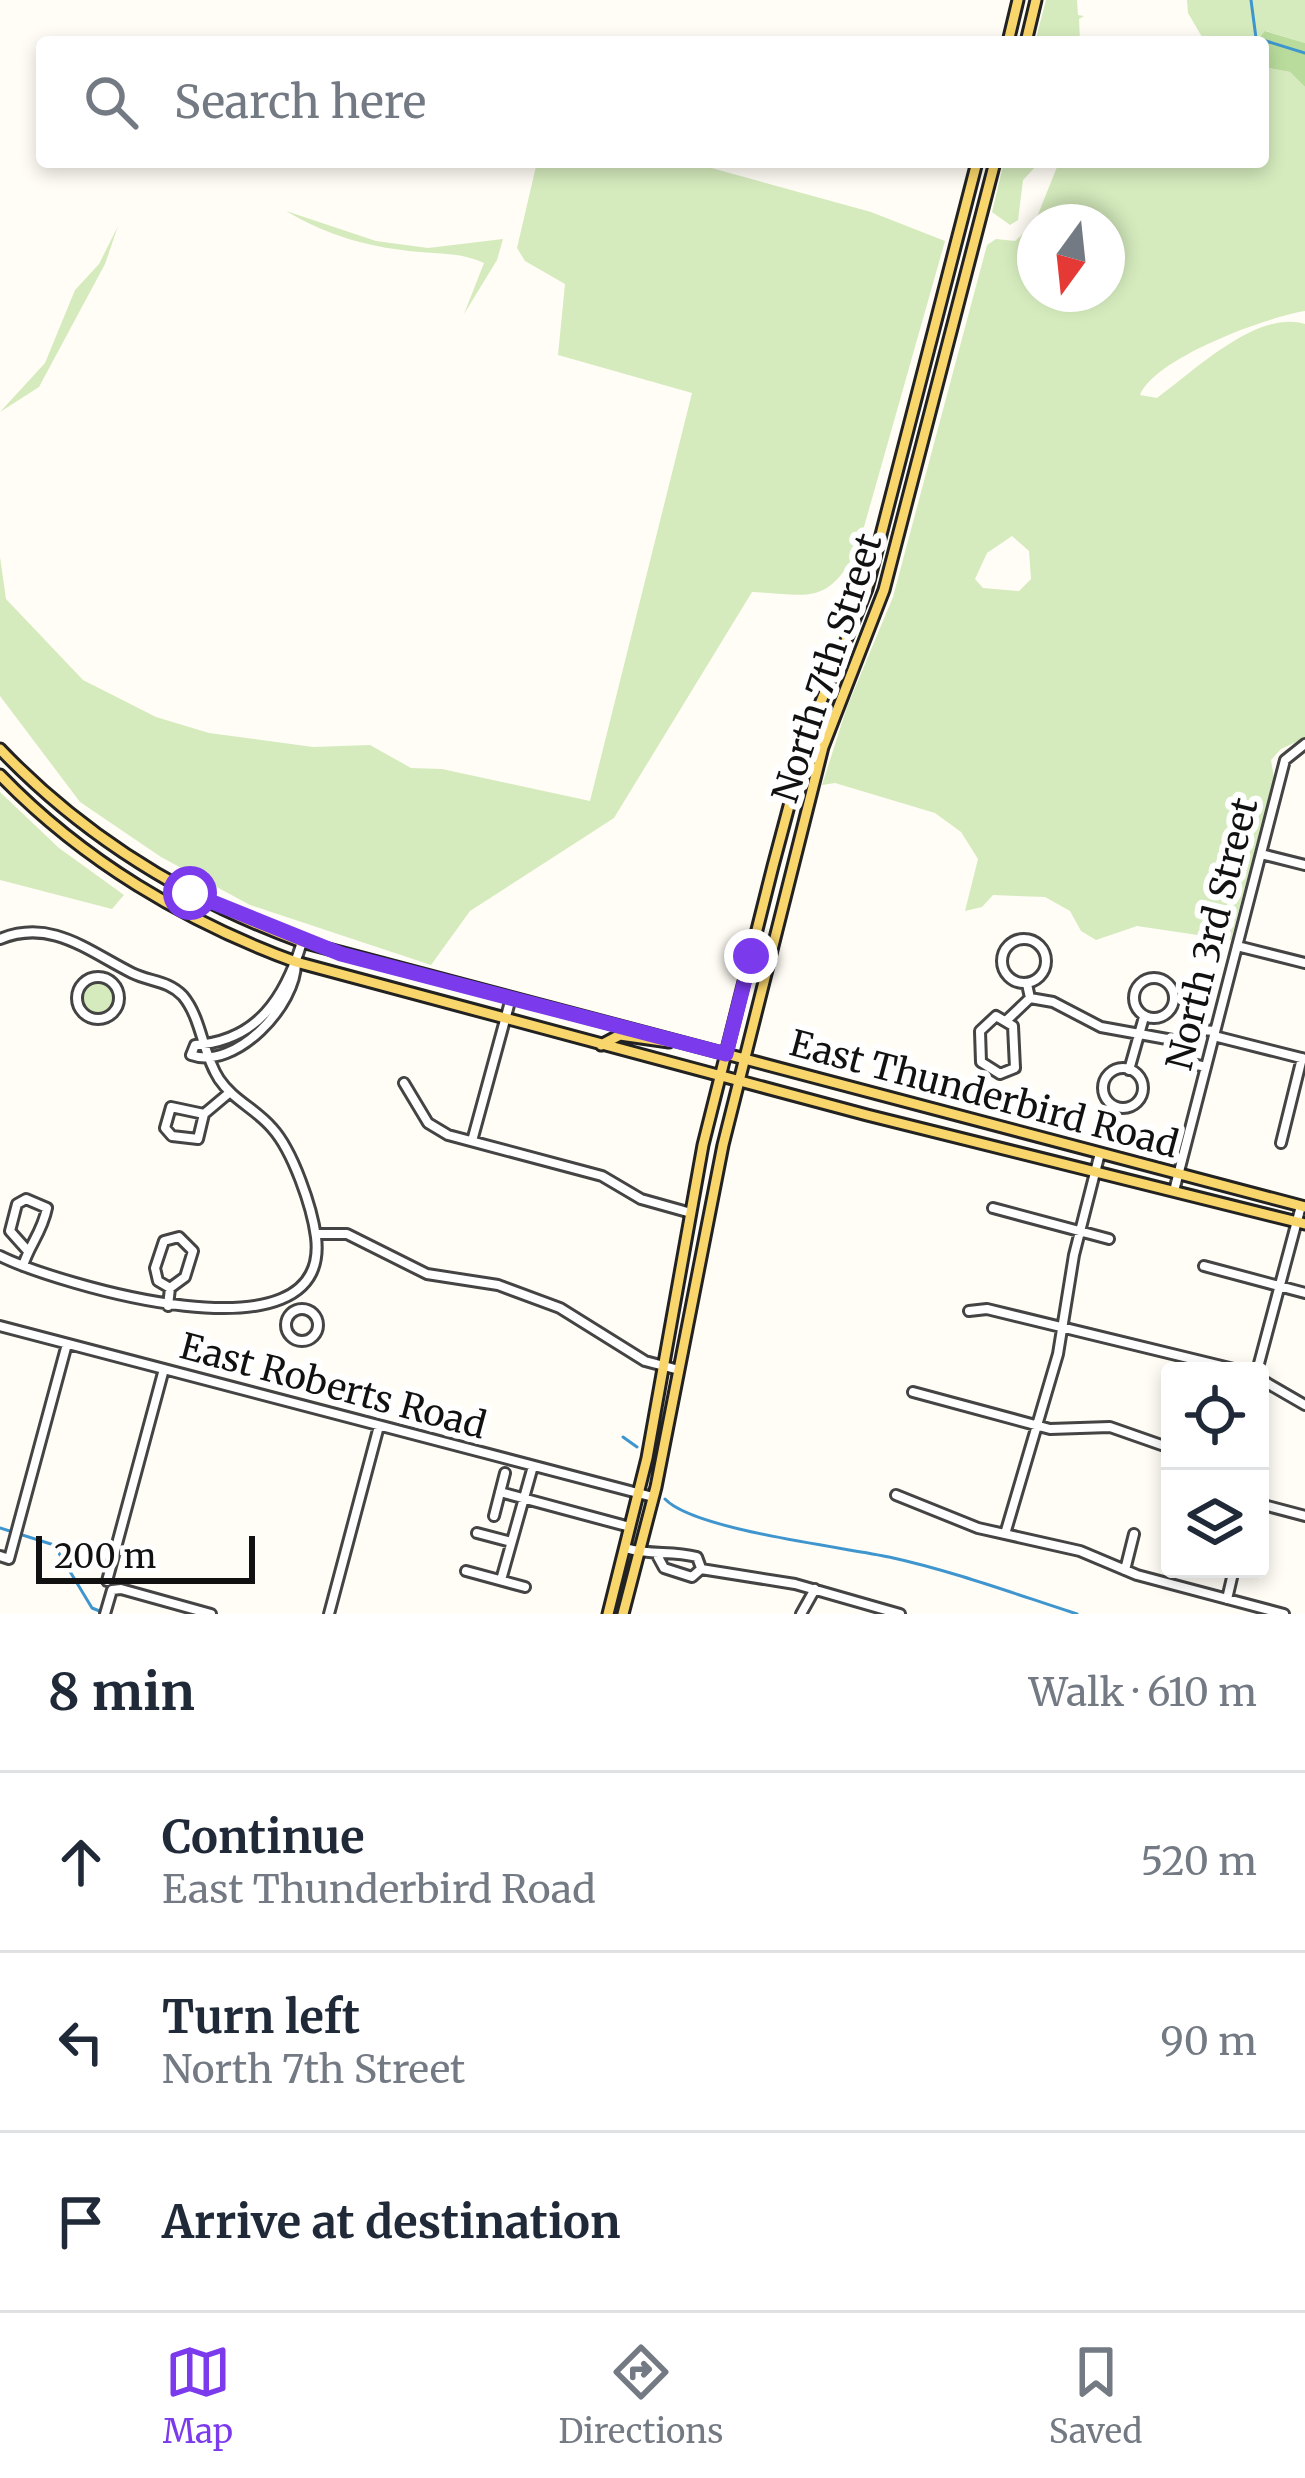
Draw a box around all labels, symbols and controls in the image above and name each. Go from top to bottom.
search box [36,36,1269,168]
icon: search [78,69,144,135]
text: Search here [174,74,426,130]
north arrow [1017,204,1125,312]
street label: North 7th Street [762,528,892,808]
street label: North 3rd Street [1156,793,1268,1075]
route start [163,866,217,920]
route end [724,929,778,983]
street label: East Thunderbird Road [785,1020,1183,1168]
street label: East Roberts Road [175,1324,491,1448]
map controls [1161,1362,1269,1578]
button: locate [1161,1362,1269,1470]
button: layers [1161,1470,1269,1578]
scale bar [36,1530,255,1583]
text: 200 m [54,1536,156,1577]
text: 8 min [48,1660,195,1724]
text: Walk · 610 m [1029,1668,1257,1717]
text: Continue [162,1809,364,1865]
icon: ahead [48,1829,114,1895]
text: 520 m [1140,1837,1257,1886]
text: East Thunderbird Road [162,1865,596,1914]
text: Turn left [162,1989,360,2045]
icon: left [48,2009,114,2075]
text: 90 m [1160,2017,1257,2066]
text: North 7th Street [162,2045,465,2094]
icon: arrive [48,2189,114,2255]
text: Arrive at destination [162,2194,620,2250]
tab: Map [163,2339,233,2452]
tab: Directions [558,2339,723,2452]
tab: Saved [1049,2339,1142,2452]

